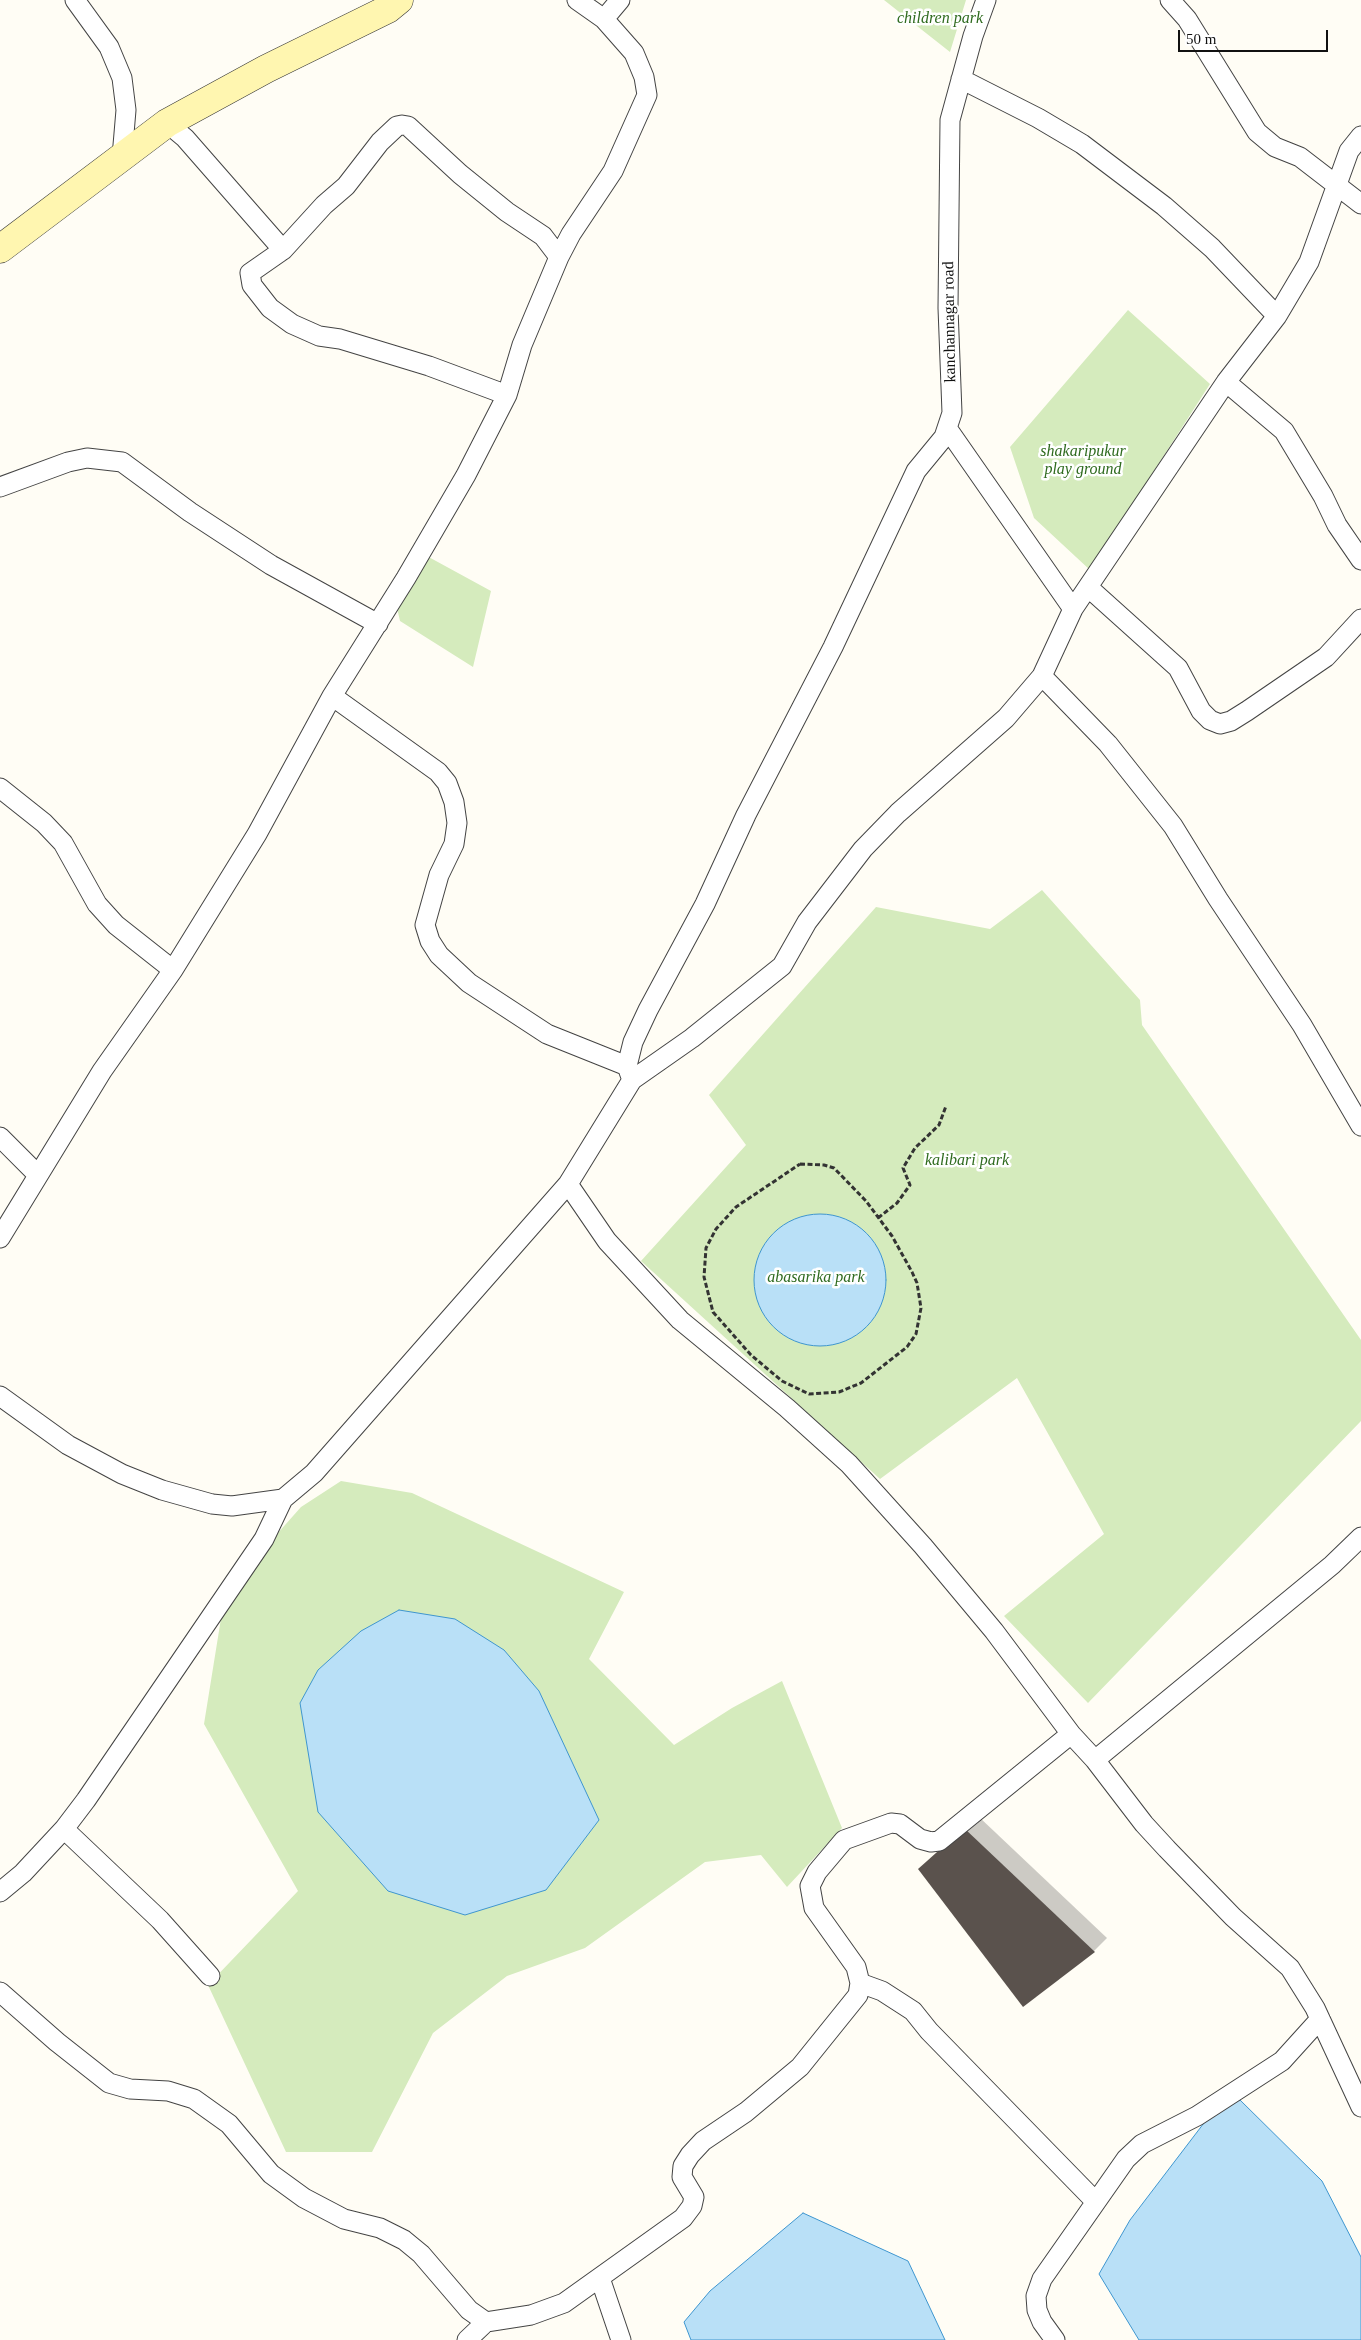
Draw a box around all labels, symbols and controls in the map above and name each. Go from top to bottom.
park label: children park [897,9,983,29]
scale bar [1181,20,1331,52]
text: 50 m [1186,31,1216,47]
street label: kanchannagar road [939,261,961,383]
park label: shakaripukur play ground [1040,442,1126,480]
park label: kalibari park [925,1151,1009,1171]
park label: abasarika park [767,1268,865,1288]

